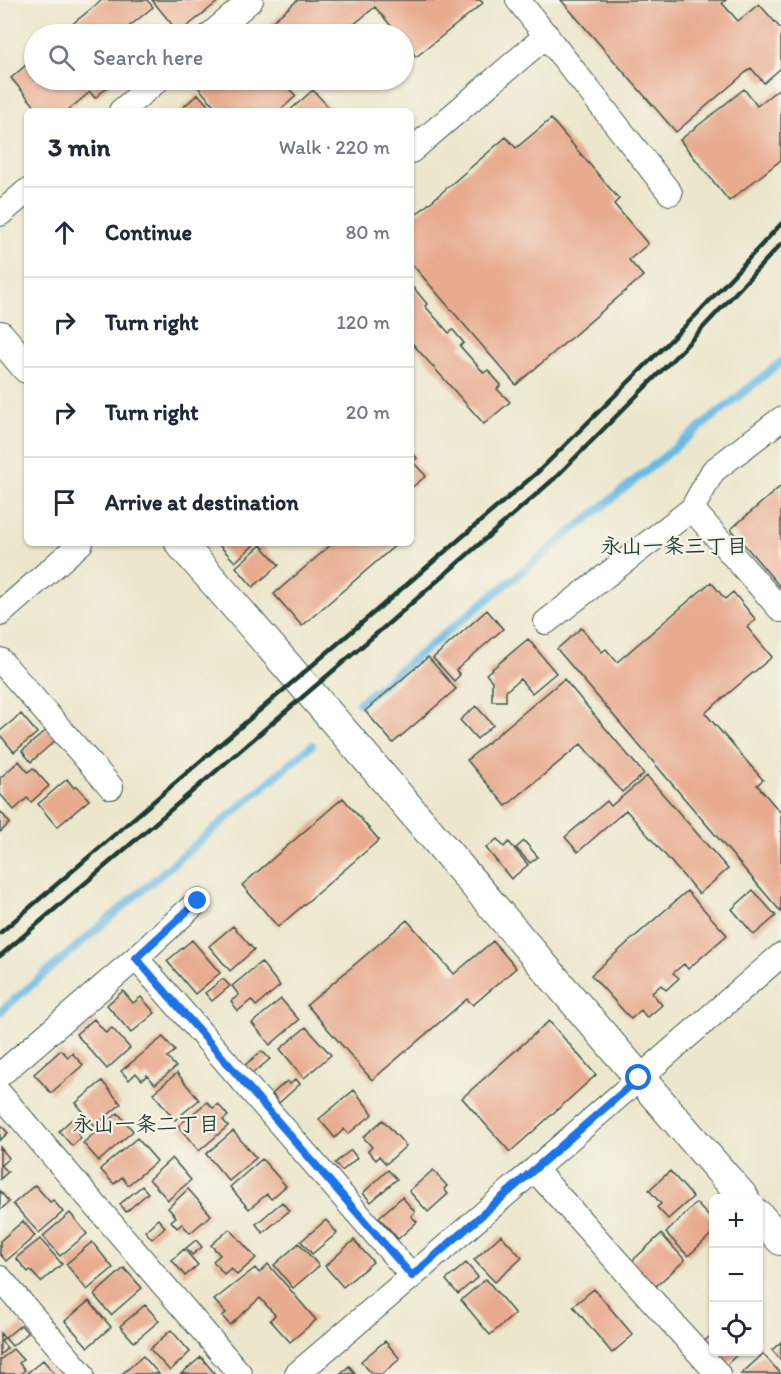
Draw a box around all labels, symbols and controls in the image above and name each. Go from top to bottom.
search box [24,24,414,90]
icon: search [45,41,78,74]
text: Search here [93,44,203,71]
text: 3 min [48,131,110,163]
text: Walk · 220 m [279,135,390,159]
icon: ahead [48,216,81,249]
text: Continue [105,219,192,246]
text: 80 m [345,220,390,244]
icon: right [48,306,81,339]
text: Turn right [105,309,199,336]
text: 120 m [337,310,390,334]
icon: right [48,396,81,429]
text: Turn right [105,399,199,426]
text: 20 m [346,400,390,424]
icon: arrive [48,486,81,519]
text: Arrive at destination [105,489,299,516]
district label: 永山一条三丁目 [601,533,748,558]
route end [184,887,210,913]
route start [625,1064,651,1090]
district label: 永山一条二丁目 [73,1111,220,1136]
map controls [709,1194,763,1356]
button: + [709,1194,763,1248]
button: − [709,1248,763,1302]
button: locate [709,1302,763,1356]

